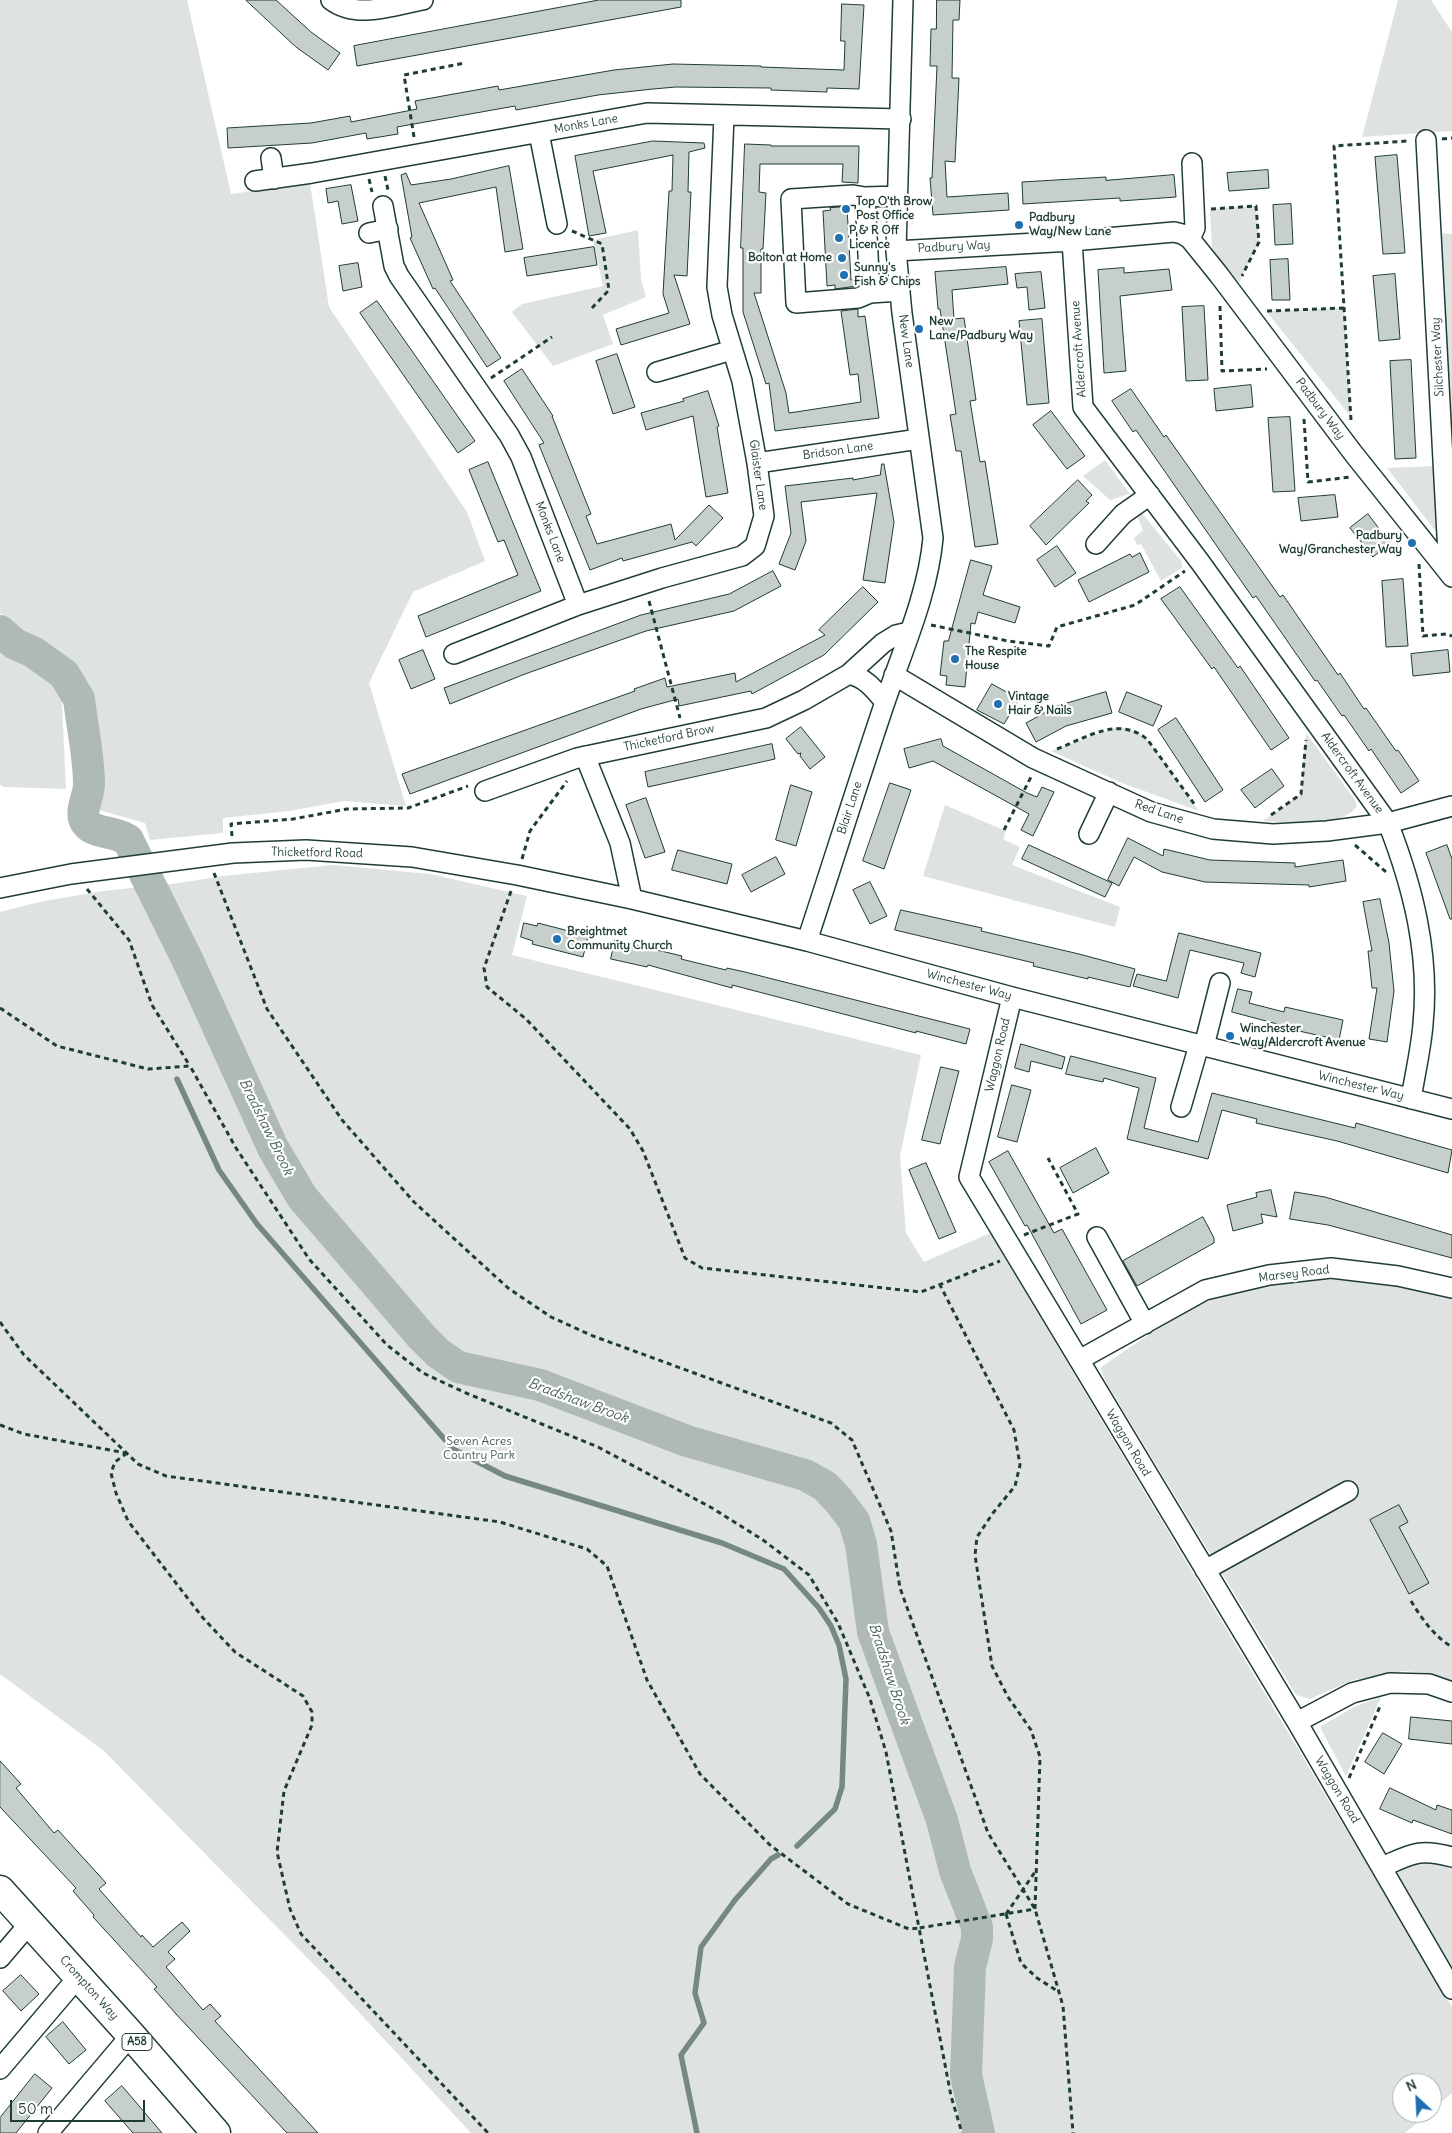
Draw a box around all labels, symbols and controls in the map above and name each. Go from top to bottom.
street label: Monks Lane [553,111,619,137]
place label: Top O'th Brow Post Office [856,195,932,223]
marker: Top O'th Brow Post Office [840,203,852,215]
place label: Padbury Way/New Lane [1029,211,1111,239]
marker: Padbury Way/New Lane [1013,219,1025,231]
place label: P & R Off Licence [849,224,899,252]
marker: P & R Off Licence [833,232,845,244]
street label: Padbury Way [917,238,991,256]
place label: Bolton at Home [748,251,832,265]
marker: Bolton at Home [836,252,848,264]
place label: Sunny's Fish & Chips [854,261,921,289]
marker: Sunny's Fish & Chips [838,269,850,281]
street label: Aldercroft Avenue [1068,300,1090,398]
street label: New Lane [895,313,917,369]
place label: New Lane/Padbury Way [929,315,1033,343]
street label: Silchester Way [1429,317,1447,397]
marker: New Lane/Padbury Way [913,323,925,335]
street label: Padbury Way [1292,375,1348,443]
street label: Glaister Lane [746,439,770,511]
street label: Bridson Lane [802,439,874,463]
street label: Monks Lane [532,499,568,565]
place label: Padbury Way/Granchester Way [1279,529,1402,557]
marker: Padbury Way/Granchester Way [1406,537,1418,549]
place label: The Respite House [965,645,1027,673]
marker: The Respite House [949,653,961,665]
place label: Vintage Hair & Nails [1008,690,1072,718]
marker: Vintage Hair & Nails [992,698,1004,710]
street label: Thicketford Brow [622,721,716,755]
street label: Aldercroft Avenue [1318,729,1386,817]
street label: Blair Lane [835,780,865,836]
street label: Red Lane [1133,797,1185,827]
street label: Thicketford Road [271,845,363,861]
place label: Breightmet Community Church [567,925,672,953]
marker: Breightmet Community Church [551,933,563,945]
street label: Winchester Way [925,967,1013,1003]
street label: Waggon Road [983,1017,1013,1093]
place label: Winchester Way/Aldercroft Avenue [1240,1022,1366,1050]
marker: Winchester Way/Aldercroft Avenue [1224,1030,1236,1042]
street label: Winchester Way [1317,1068,1405,1104]
water label: Bradshaw Brook [235,1076,297,1178]
street label: Marsey Road [1258,1263,1330,1285]
water label: Bradshaw Brook [526,1375,630,1427]
street label: Waggon Road [1102,1407,1154,1479]
park label: Seven Acres Country Park [443,1435,515,1463]
water label: Bradshaw Brook [865,1621,913,1727]
street label: Waggon Road [1311,1754,1363,1826]
street label: Crompton Way [56,1953,122,2023]
road number: A58 [122,2034,152,2050]
north arrow [1392,2073,1442,2123]
text: N [1403,2075,1419,2096]
scale bar [12,2090,148,2122]
text: 50 m [18,2099,53,2118]

